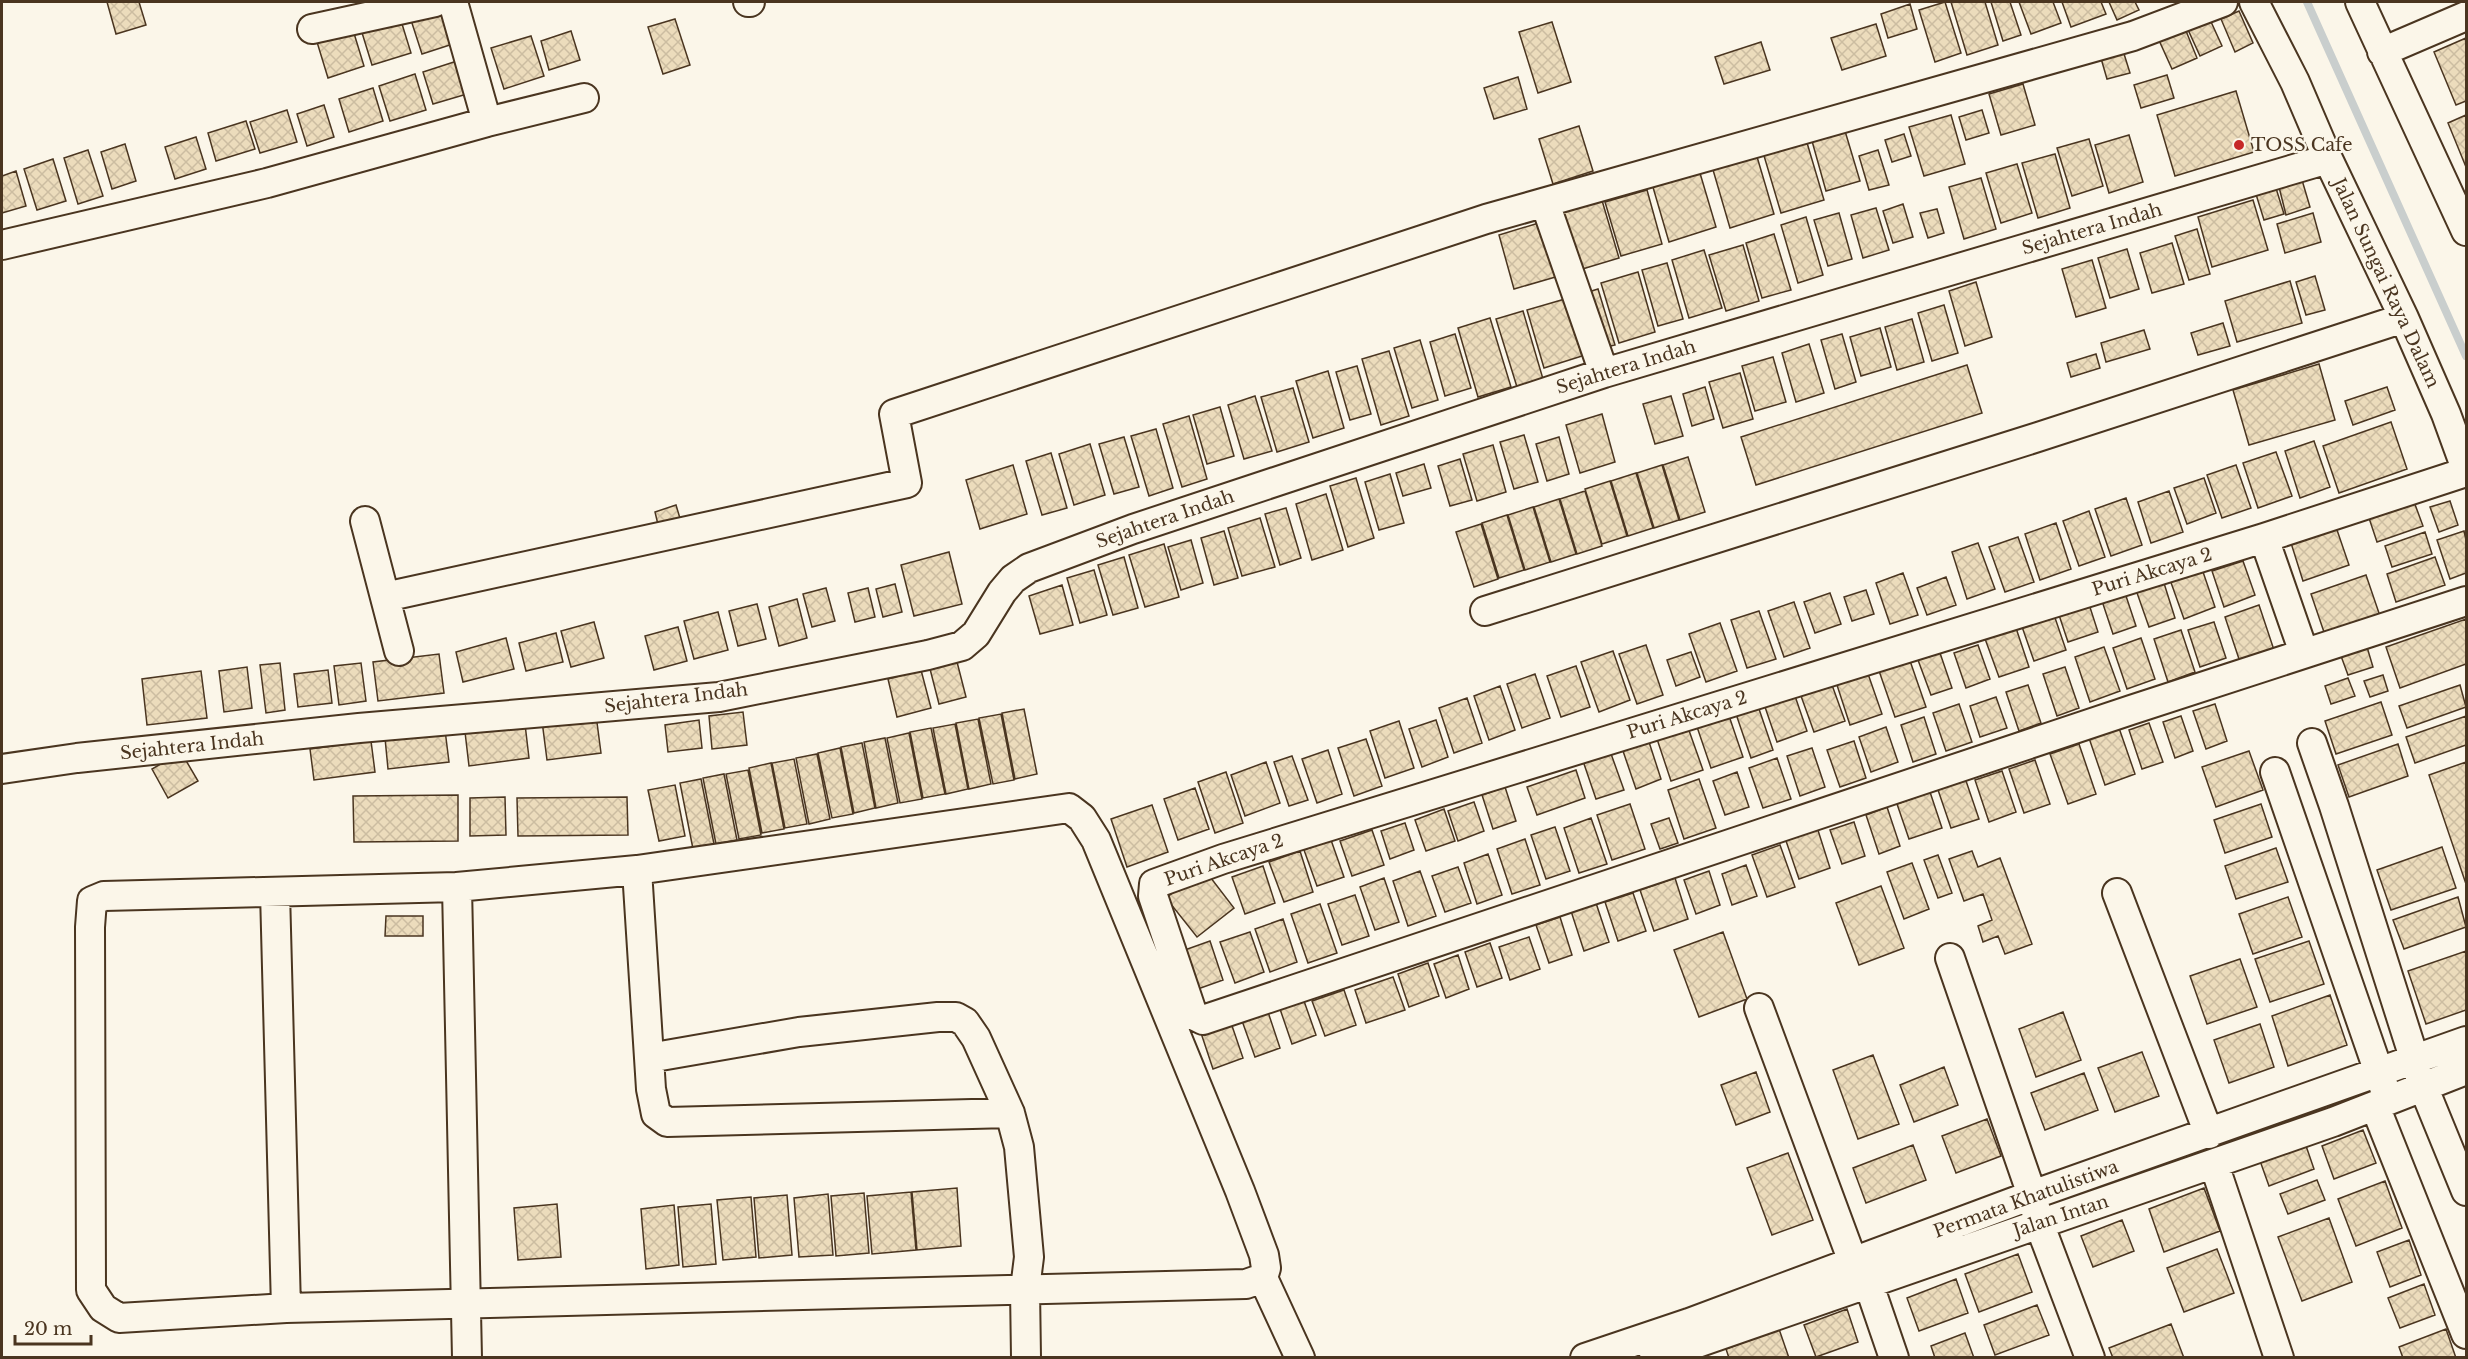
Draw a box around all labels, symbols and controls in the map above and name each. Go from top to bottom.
place label: TOSS Cafe [2251,134,2353,156]
marker: TOSS Cafe [2232,138,2246,152]
street label: Jalan Sungai Raya Dalam [2327,173,2444,391]
street label: Sejahtera Indah [2019,198,2165,260]
street label: Sejahtera Indah [1554,335,1698,399]
street label: Sejahtera Indah [1093,485,1237,553]
street label: Puri Akcaya 2 [2089,543,2215,601]
street label: Sejahtera Indah [603,678,749,718]
street label: Puri Akcaya 2 [1624,686,1750,744]
street label: Sejahtera Indah [119,727,265,765]
street label: Puri Akcaya 2 [1162,829,1286,891]
street label: Permata Khatulistiwa [1931,1155,2121,1243]
street label: Jalan Intan [2009,1190,2111,1242]
scale bar [15,1308,92,1346]
text: 20 m [24,1318,72,1340]

